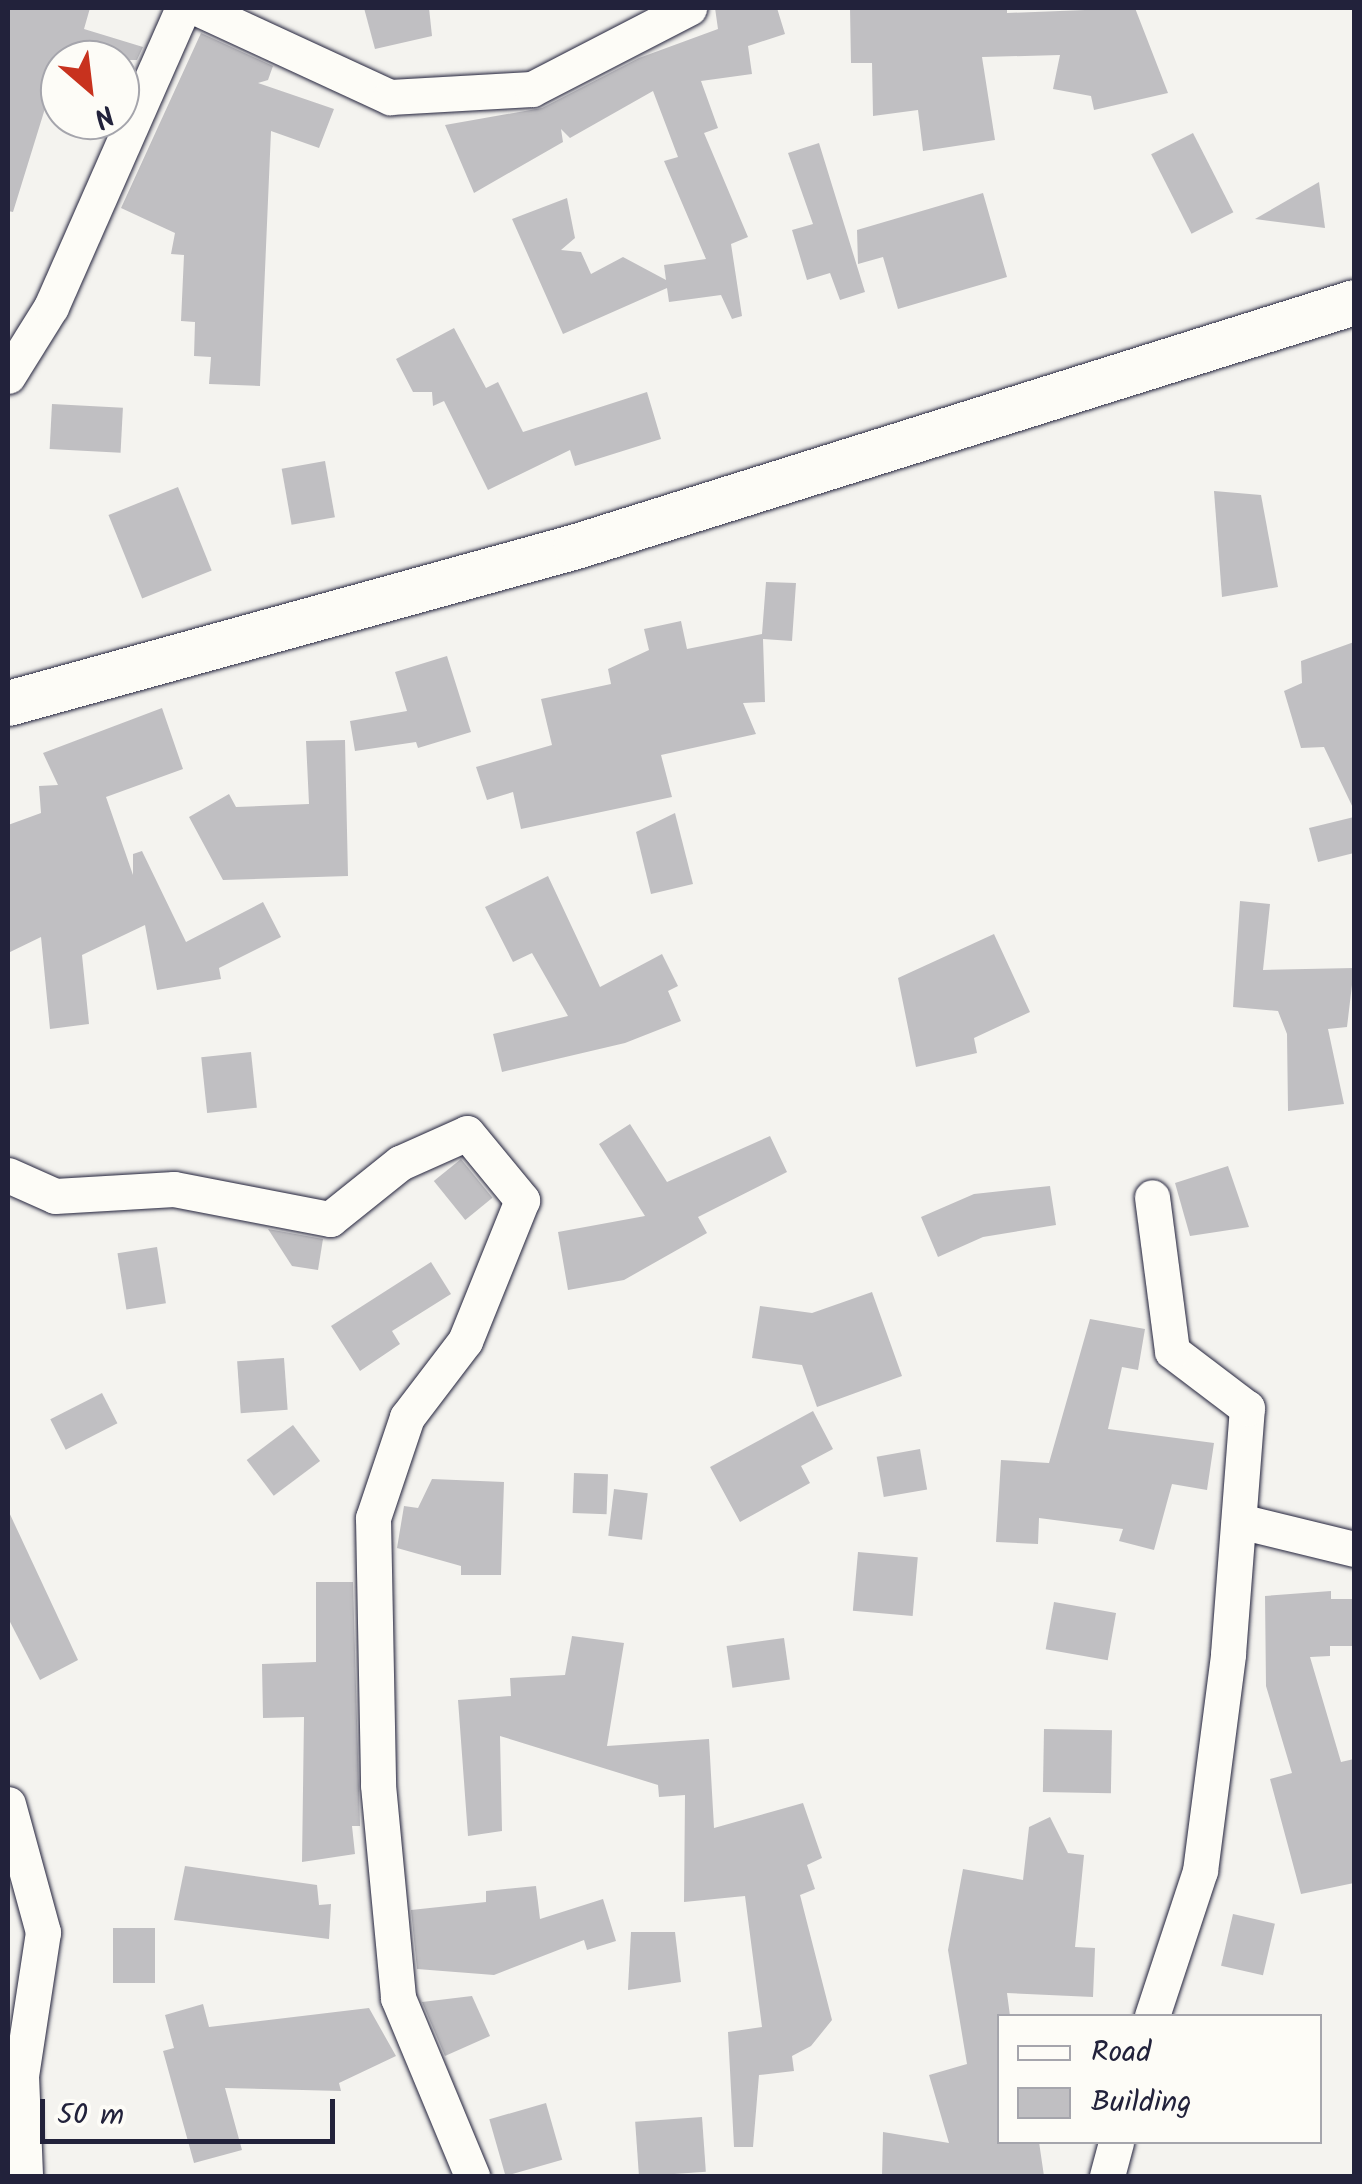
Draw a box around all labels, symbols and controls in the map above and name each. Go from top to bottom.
north arrow [40,40,140,140]
text: N [85,91,122,139]
legend [997,2014,1322,2144]
text: Road [1091,2029,1151,2077]
scale bar [45,2079,340,2141]
text: Building [1091,2079,1191,2127]
text: 50 m [57,2092,124,2140]

